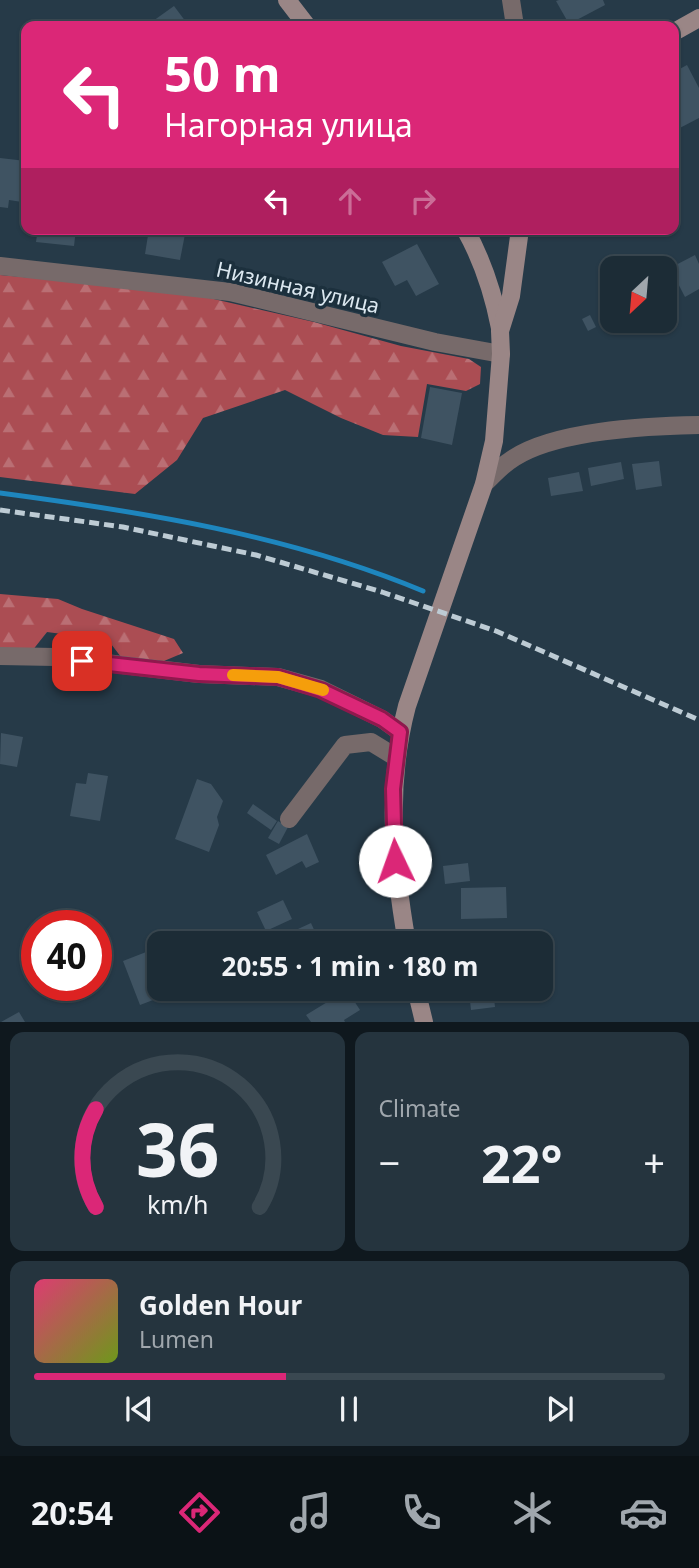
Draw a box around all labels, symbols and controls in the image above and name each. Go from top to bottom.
text: 50 m [164,40,281,106]
icon: left [49,49,140,140]
text: Нагорная улица [164,103,413,146]
icon: left [258,182,296,220]
icon: ahead [331,182,369,220]
icon: right [404,182,442,220]
street label: Низинная улица [214,255,382,319]
north arrow [600,256,677,332]
map controls [600,256,677,333]
pin [52,631,112,691]
icon: arrive [63,642,101,680]
position arrow [358,824,432,898]
speed limit sign: 40 [21,910,112,1001]
text: 20:55 · 1 min · 180 m [222,948,478,984]
text: Climate [379,1092,461,1124]
text: 36 [136,1100,219,1199]
text: 22° [481,1127,563,1198]
text: − [379,1136,400,1188]
text: + [643,1136,665,1188]
text: km/h [146,1187,208,1221]
text: Golden Hour [139,1287,302,1323]
text: Lumen [139,1323,214,1355]
icon: previous [120,1390,158,1428]
icon: pause [330,1390,368,1428]
icon: next [541,1390,579,1428]
icon: directions [175,1488,224,1537]
icon: music [286,1488,335,1537]
icon: phone [397,1488,446,1537]
icon: climate [508,1488,557,1537]
icon: car [619,1488,668,1537]
text: 20:54 [31,1491,113,1534]

